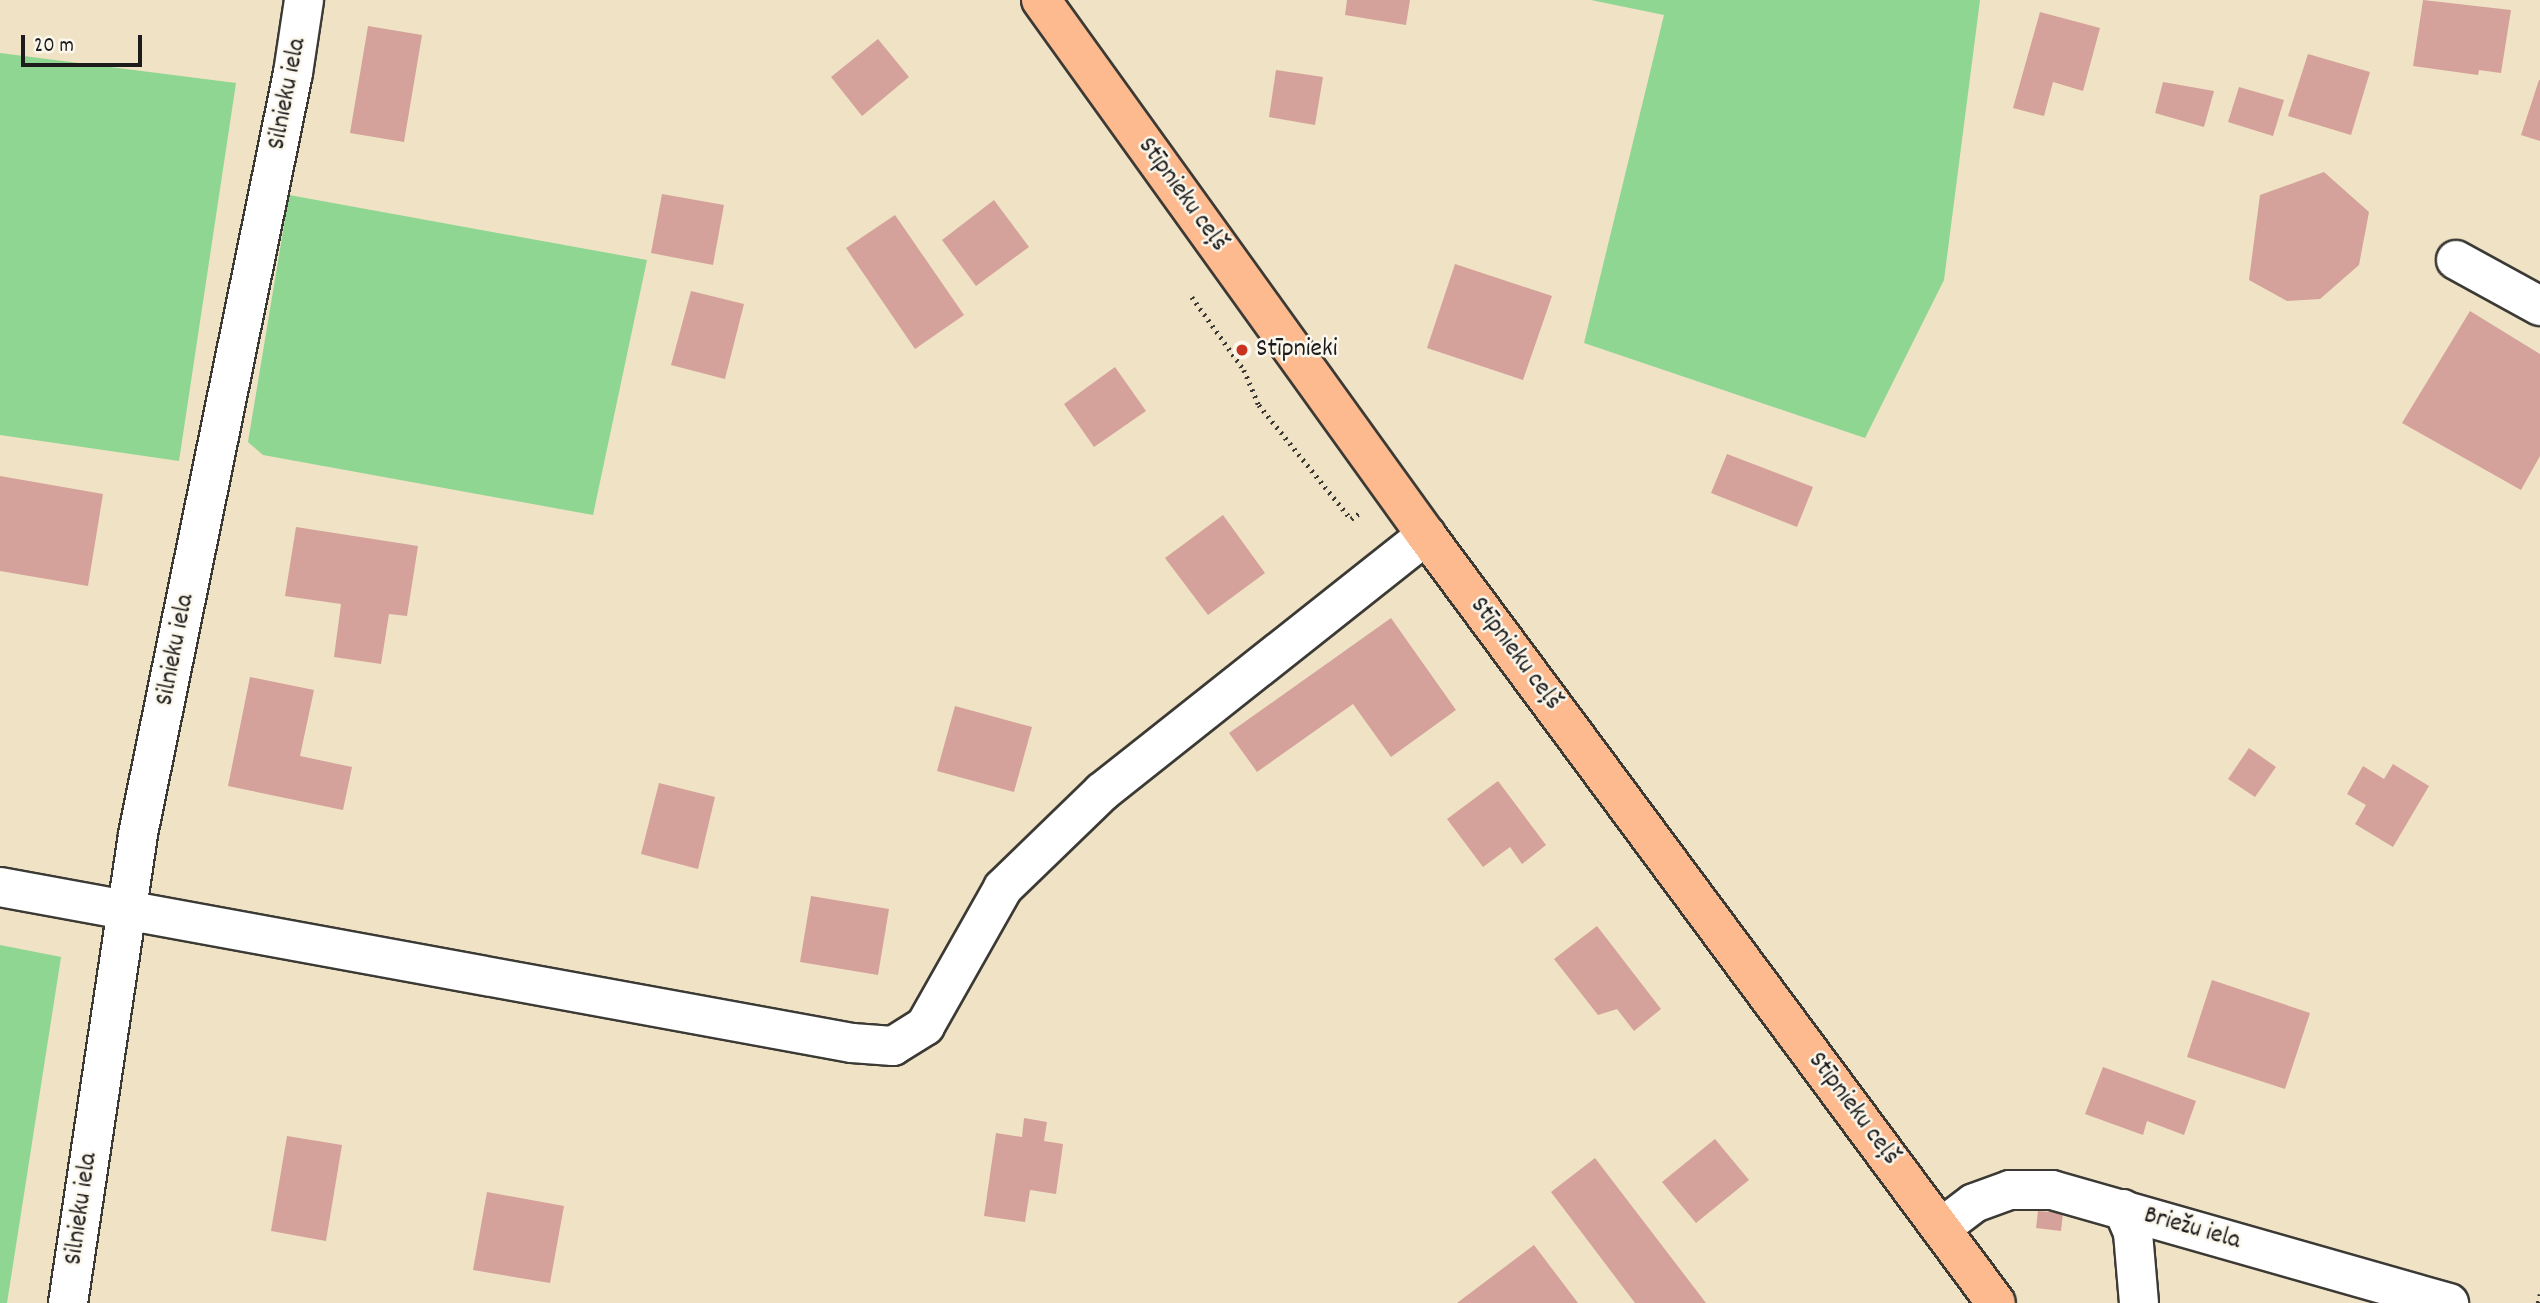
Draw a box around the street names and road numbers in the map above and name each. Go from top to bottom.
street label: Silnieku iela [262,36,314,152]
street label: Stīpnieku ceļš [1130,132,1234,258]
street label: Stīpnieku ceļš [1462,591,1568,717]
street label: Silnieku iela [150,592,202,708]
street label: Stīpnieku ceļš [1800,1046,1906,1172]
street label: Silnieku iela [59,1151,105,1267]
street label: Briežu iela [2140,1200,2244,1258]

